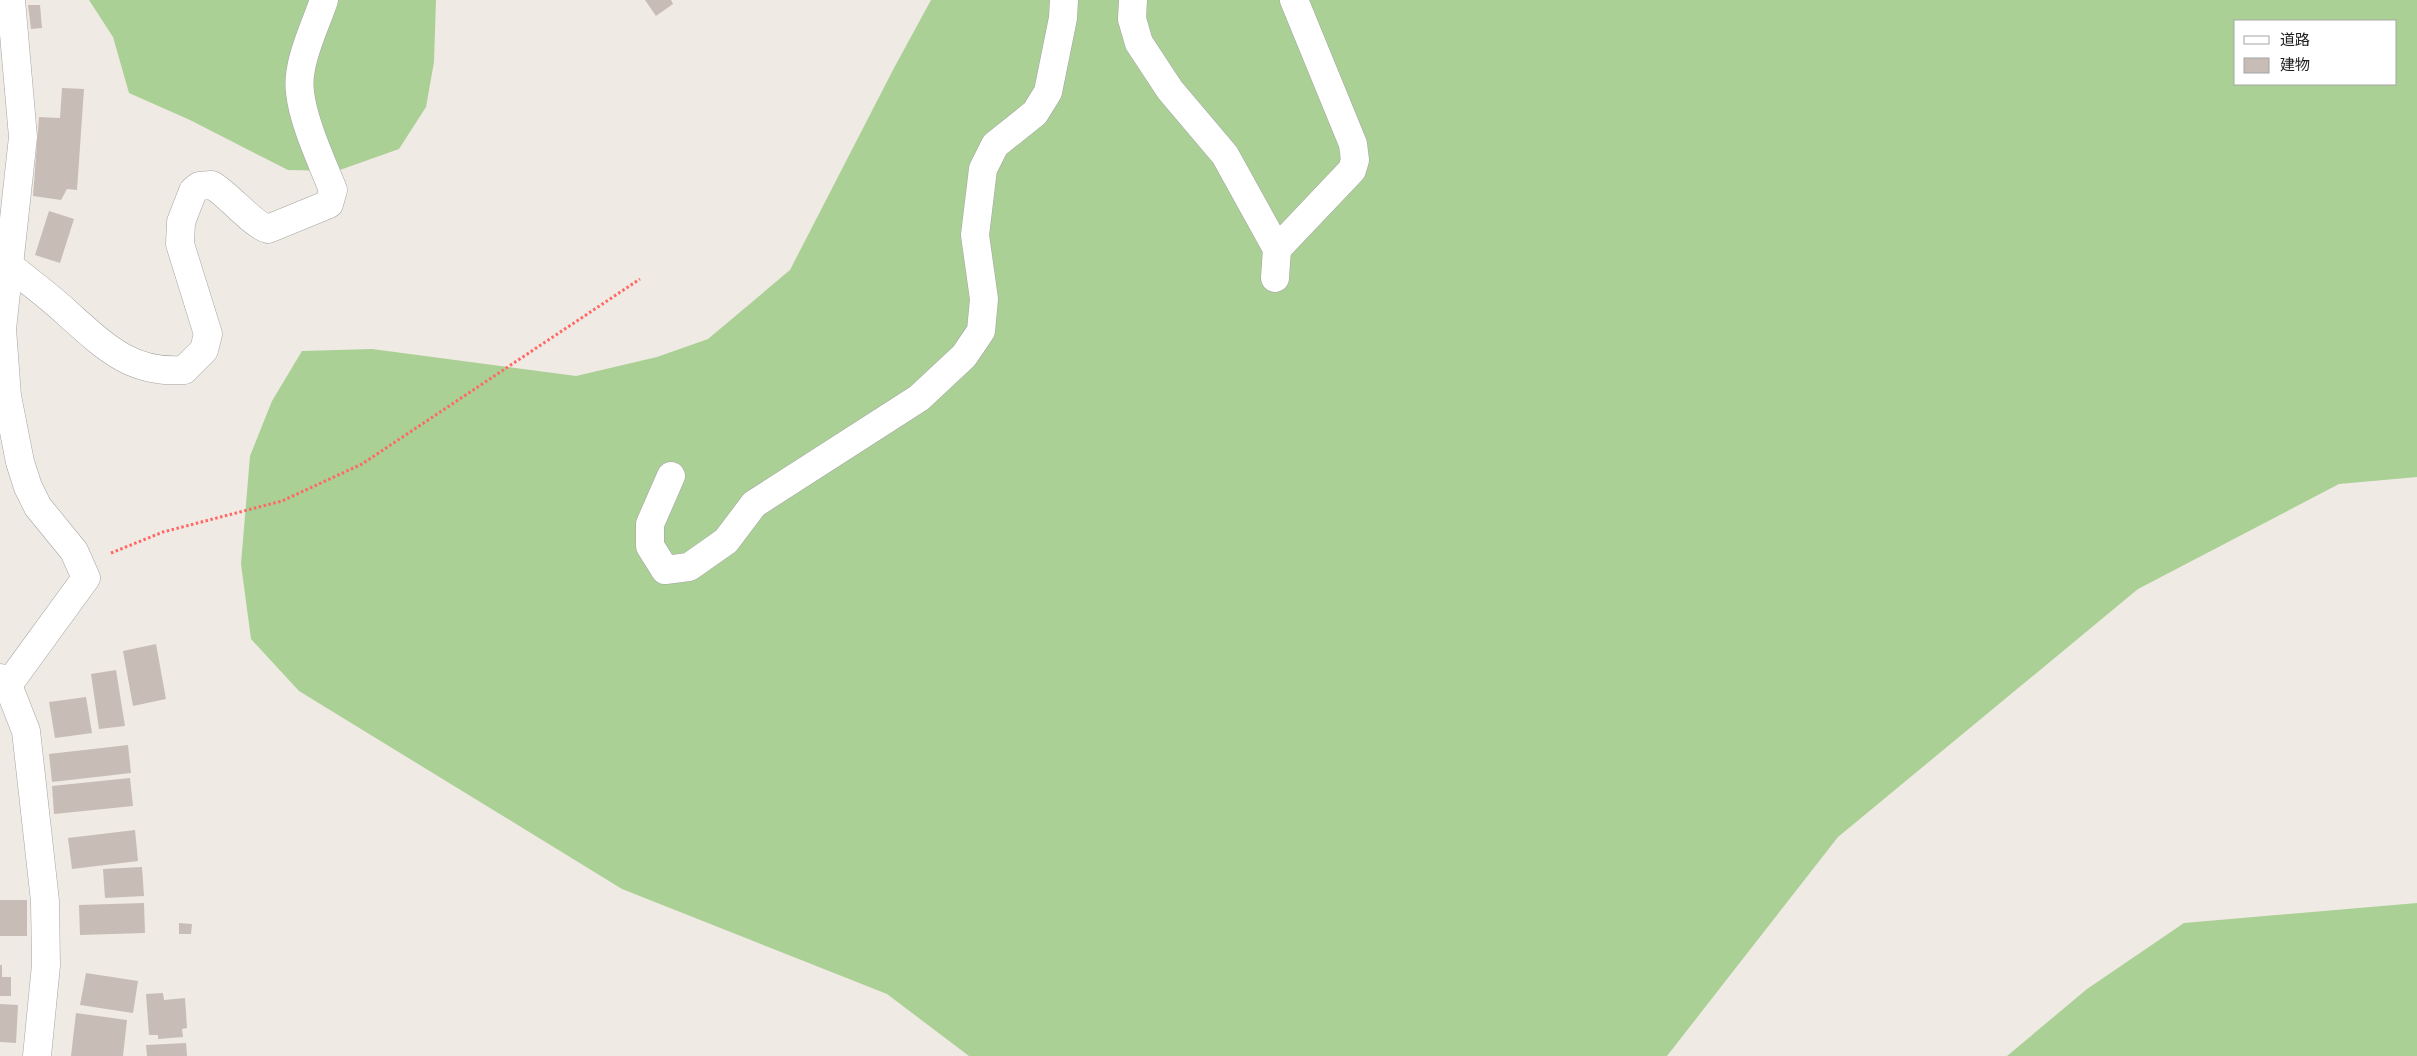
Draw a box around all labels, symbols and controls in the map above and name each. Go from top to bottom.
legend [2234,20,2397,85]
text: 道路 [2280,29,2310,49]
text: 建物 [2280,54,2310,74]

